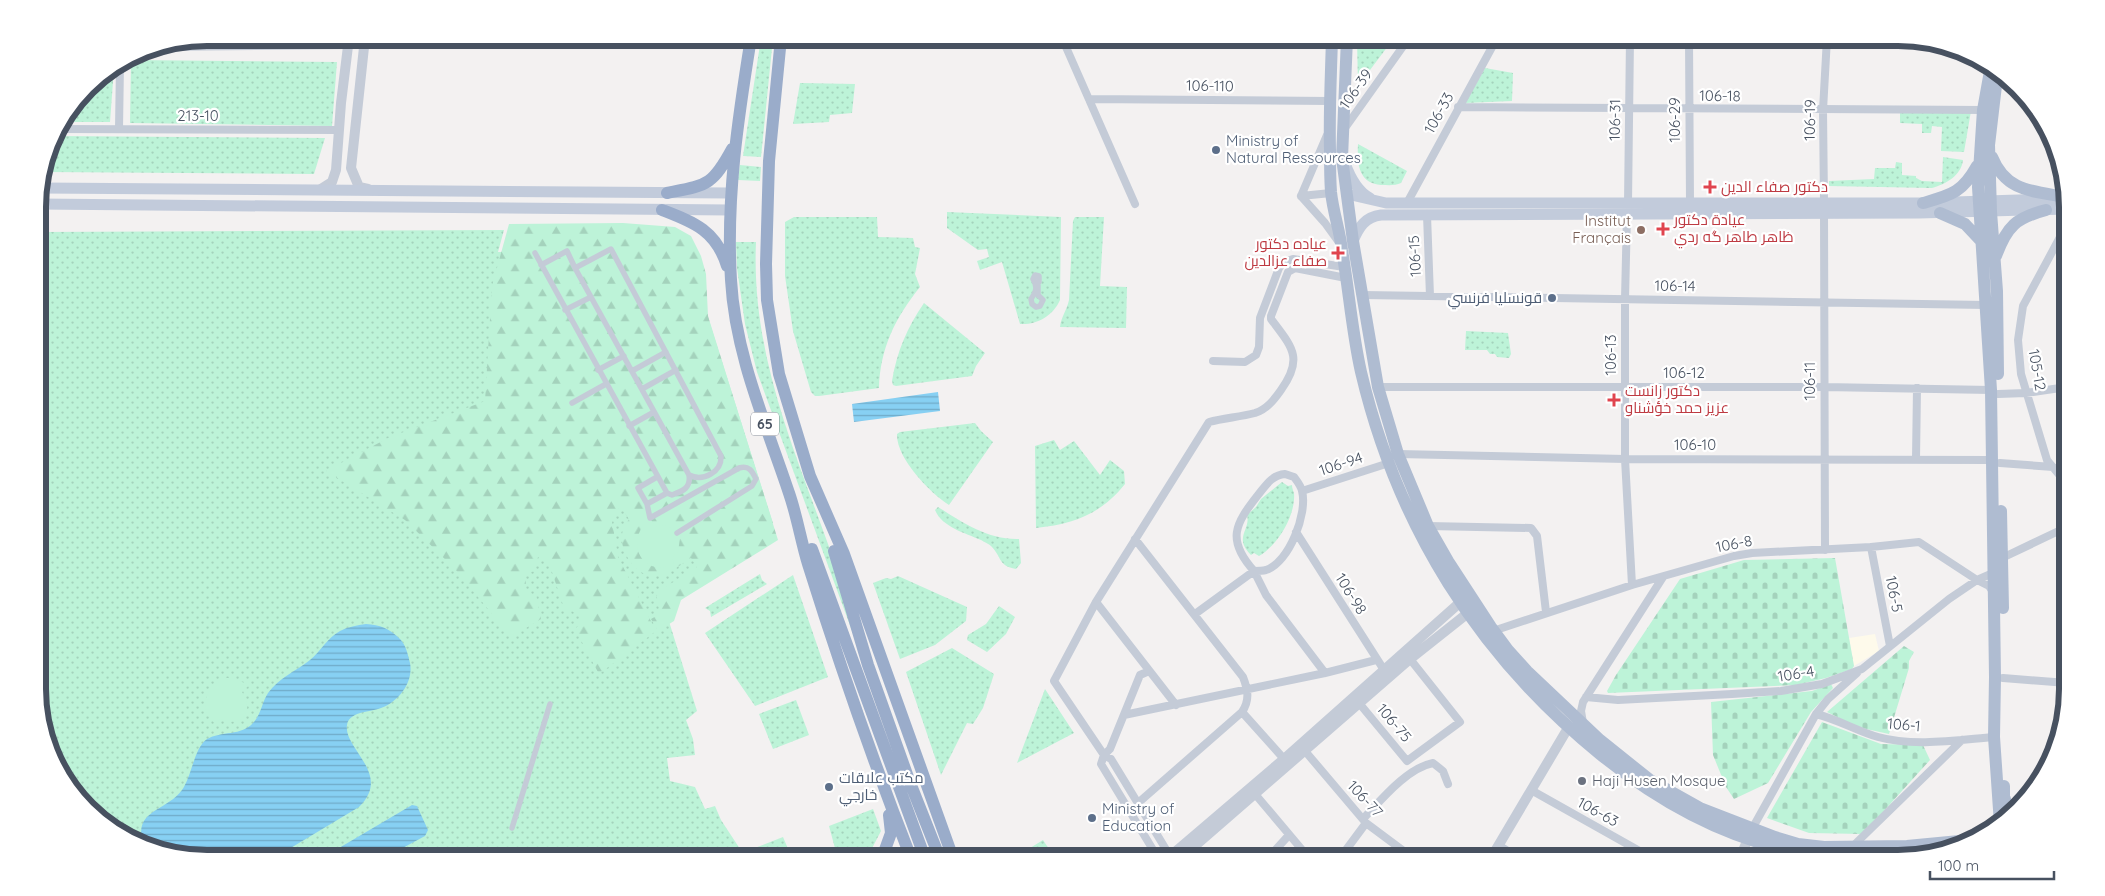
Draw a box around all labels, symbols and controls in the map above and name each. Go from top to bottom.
street label: 106-39 [1335,65,1376,112]
street label: 106-110 [1186,76,1234,95]
street label: 106-18 [1699,86,1741,105]
street label: 106-33 [1420,89,1458,137]
street label: 106-29 [1665,97,1684,143]
street label: 106-31 [1605,99,1624,141]
street label: 106-19 [1800,99,1819,141]
street label: 213-10 [177,106,219,125]
place label: Ministry of Natural Ressources [1226,131,1361,167]
marker: Ministry of Natural Ressources [1210,144,1222,156]
place label: دكتور صفاء الدين [1721,177,1828,197]
marker: دكتور صفاء الدين [1703,180,1717,194]
place label: عيادة دكتور ظاهر طاهر گه ردي [1673,210,1794,249]
place label: Institut Français [1572,211,1631,247]
marker: عيادة دكتور ظاهر طاهر گه ردي [1656,222,1670,236]
marker: Institut Français [1635,224,1647,236]
place label: عياده دكتور صفاء عزالدين [1244,234,1327,271]
street label: 106-15 [1404,235,1425,277]
marker: عياده دكتور صفاء عزالدين [1331,246,1345,260]
street label: 106-14 [1654,276,1696,295]
place label: قونسليا فرنسي [1447,288,1542,310]
marker: قونسليا فرنسي [1546,292,1558,304]
street label: 106-13 [1601,334,1620,376]
street label: 105-12 [2025,348,2050,392]
street label: 106-11 [1800,362,1819,400]
street label: 106-12 [1663,363,1705,382]
place label: دكتور زانست عزيز حمد خؤشناو [1625,381,1729,417]
marker: دكتور زانست عزيز حمد خؤشناو [1607,393,1621,407]
road number: 65 [751,412,779,436]
street label: 106-10 [1674,435,1716,454]
street label: 106-94 [1317,448,1365,479]
street label: 106-8 [1714,531,1754,556]
street label: 106-98 [1331,570,1371,618]
street label: 106-5 [1882,574,1907,614]
street label: 106-4 [1777,661,1815,686]
street label: 106-75 [1373,700,1416,746]
street label: 106-1 [1887,714,1921,735]
place label: مكتب علاقات خارجي [839,768,924,807]
place label: Haji Husen Mosque [1592,771,1725,790]
marker: Haji Husen Mosque [1576,775,1588,787]
street label: 106-77 [1343,776,1387,821]
marker: مكتب علاقات خارجي [823,781,835,793]
street label: 106-63 [1574,793,1622,831]
place label: Ministry of Education [1102,799,1175,835]
marker: Ministry of Education [1086,812,1098,824]
scale bar [1930,848,2054,880]
text: 100 m [1938,856,1979,875]

